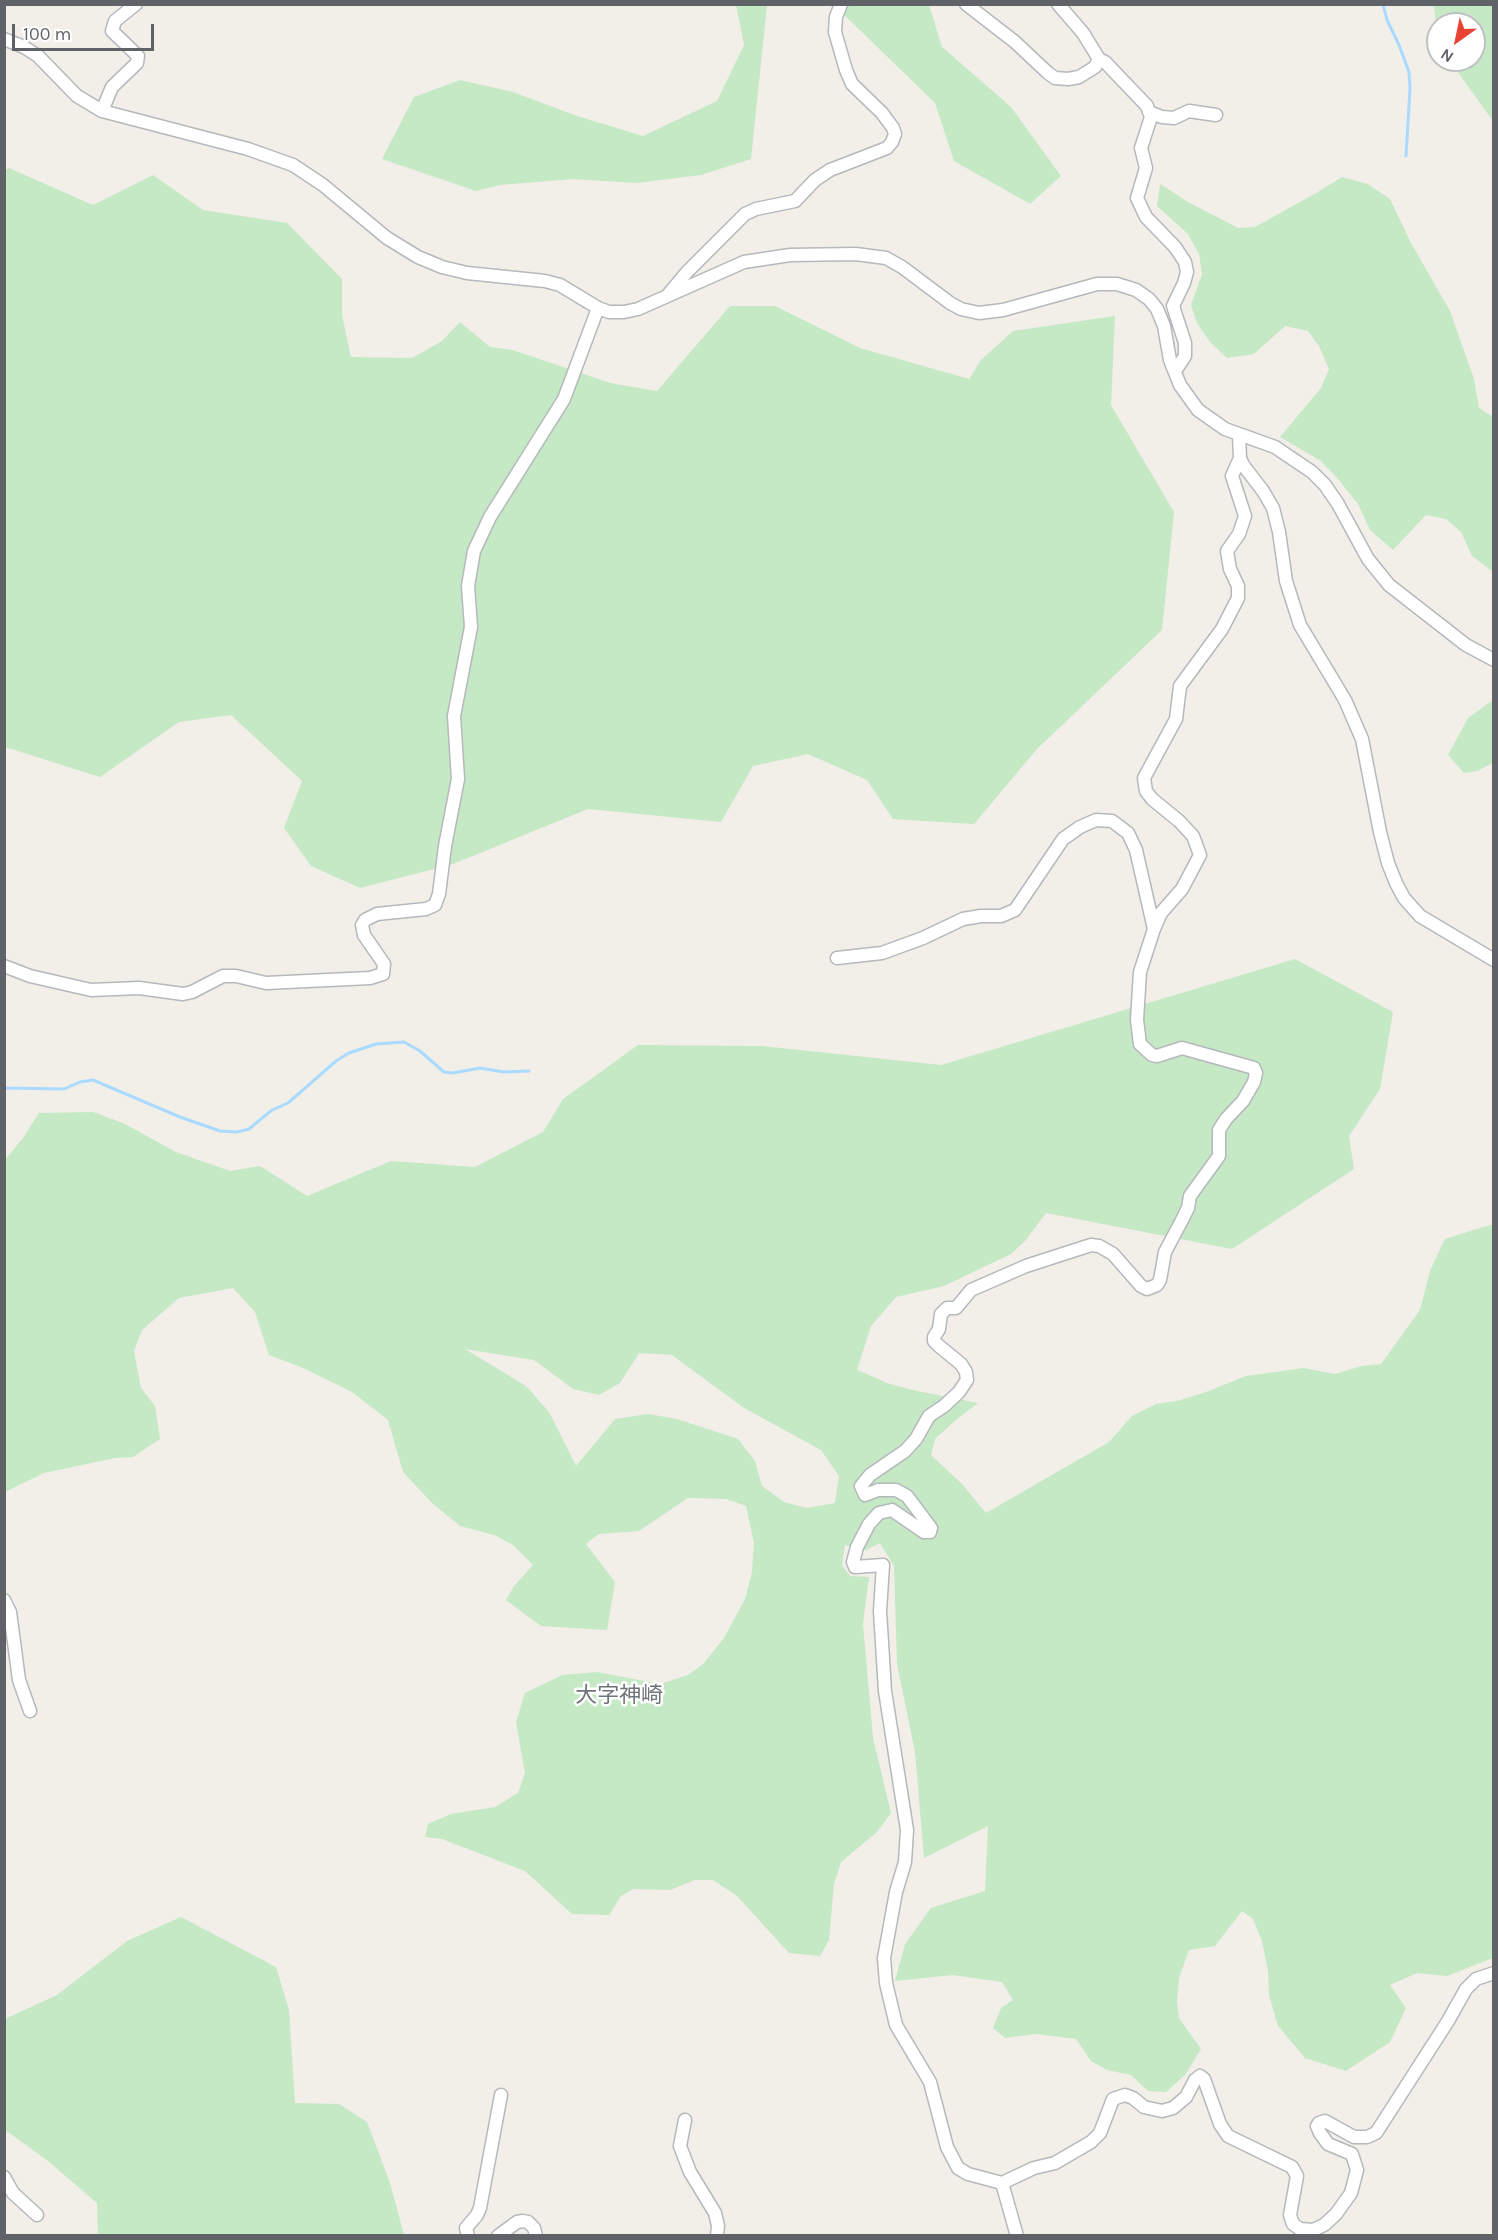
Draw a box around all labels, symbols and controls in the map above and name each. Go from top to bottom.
scale bar [15,12,158,50]
north arrow [1426,12,1486,72]
text: 100 m [23,23,71,45]
text: N [1437,45,1457,67]
district label: 大字神崎 [575,1683,663,1709]

